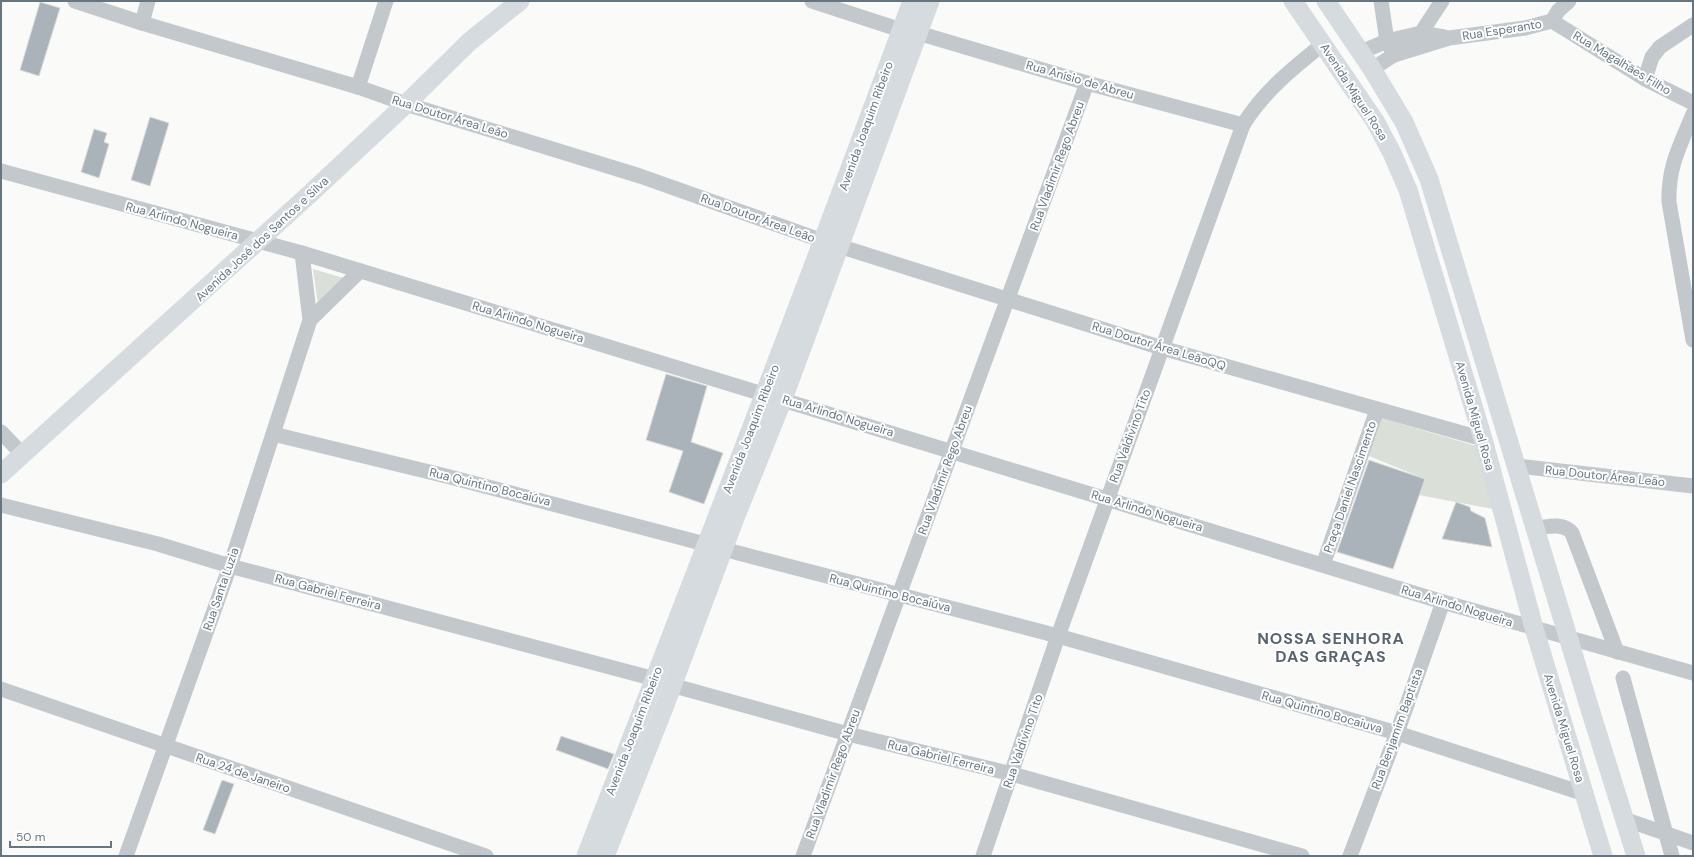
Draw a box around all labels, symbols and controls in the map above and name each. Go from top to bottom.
street label: Rua Esperanto [1461,16,1543,44]
street label: Rua Magalhães Filho [1570,27,1674,99]
street label: Avenida Miguel Rosa [1317,40,1391,144]
street label: Rua Anísio de Abreu [1024,57,1136,103]
street label: Avenida Joaquim Ribeiro [835,59,897,193]
street label: Rua Doutor Área Leão [390,92,510,142]
street label: Rua Vladimir Rego Abreu [1026,99,1088,233]
street label: Avenida José dos Santos e Silva [192,173,332,305]
street label: Rua Doutor Área Leão [699,190,817,246]
street label: Rua Arlindo Nogueira [124,198,240,244]
street label: Rua Arlindo Nogueira [470,297,586,347]
street label: Rua Doutor Área LeãoQQ [1090,318,1228,374]
street label: Avenida Miguel Rosa [1452,360,1498,472]
street label: Avenida Joaquim Ribeiro [719,362,783,496]
street label: Rua Valdivino Tito [1106,387,1154,485]
street label: Rua Arlindo Nogueira [780,391,896,441]
street label: Rua Vladimir Rego Abreu [914,403,976,537]
street label: Praça Daniel Nascimento [1320,419,1380,555]
street label: Rua Doutor Área Leão [1544,462,1666,490]
street label: Rua Quintino Bocaiúva [428,464,552,510]
street label: Rua Arlindo Nogueira [1089,486,1205,536]
street label: Rua Santa Luzia [199,545,243,633]
street label: Rua Gabriel Ferreira [273,570,383,614]
street label: Rua Quintino Bocaiúva [828,570,952,616]
street label: Rua Arlindo Nogueira [1399,581,1515,631]
district label: NOSSA SENHORA DAS GRAÇAS [1257,628,1405,667]
street label: Avenida Joaquim Ribeiro [602,664,666,798]
street label: Rua Benjamim Baptista [1368,667,1426,791]
street label: Avenida Miguel Rosa [1540,672,1588,784]
street label: Rua Quintino Bocaiuva [1260,687,1384,737]
street label: Rua Valdivino Tito [999,692,1047,790]
street label: Rua Vladimir Rego Abreu [802,707,864,841]
street label: Rua Gabriel Ferreira [886,736,996,778]
street label: Rua 24 de Janeiro [194,749,292,797]
scale bar [10,823,111,849]
text: 50 m [16,829,45,845]

